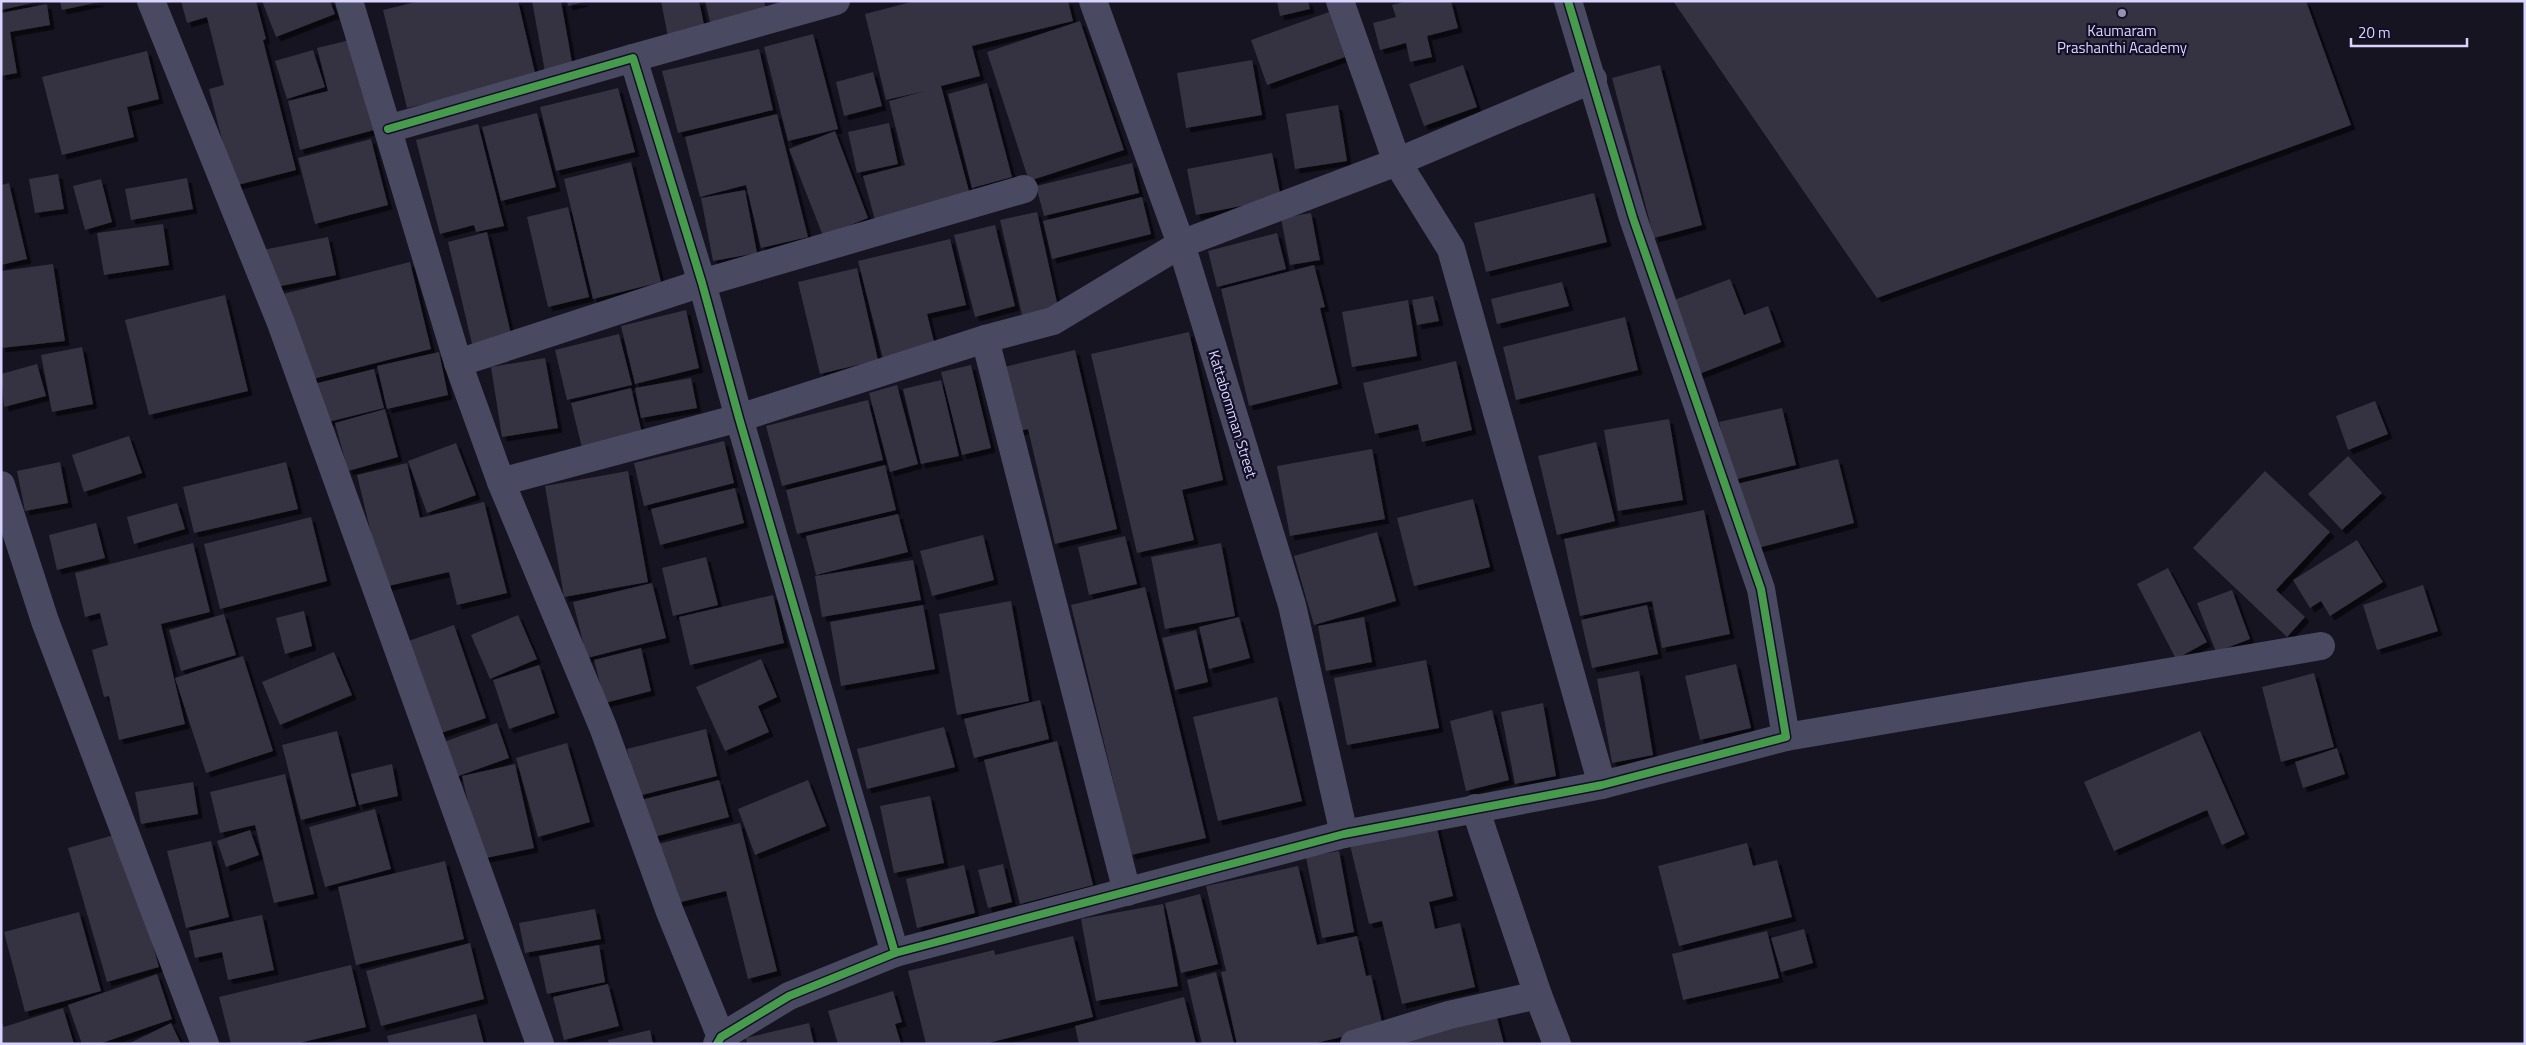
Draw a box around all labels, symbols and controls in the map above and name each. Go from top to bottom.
marker: Kaumaram Prashanthi Academy [2116,7,2128,19]
scale bar [2351,15,2467,47]
place label: Kaumaram Prashanthi Academy [2057,19,2187,59]
text: 20 m [2358,21,2391,44]
street label: Kattabomman Street [1203,347,1264,481]

